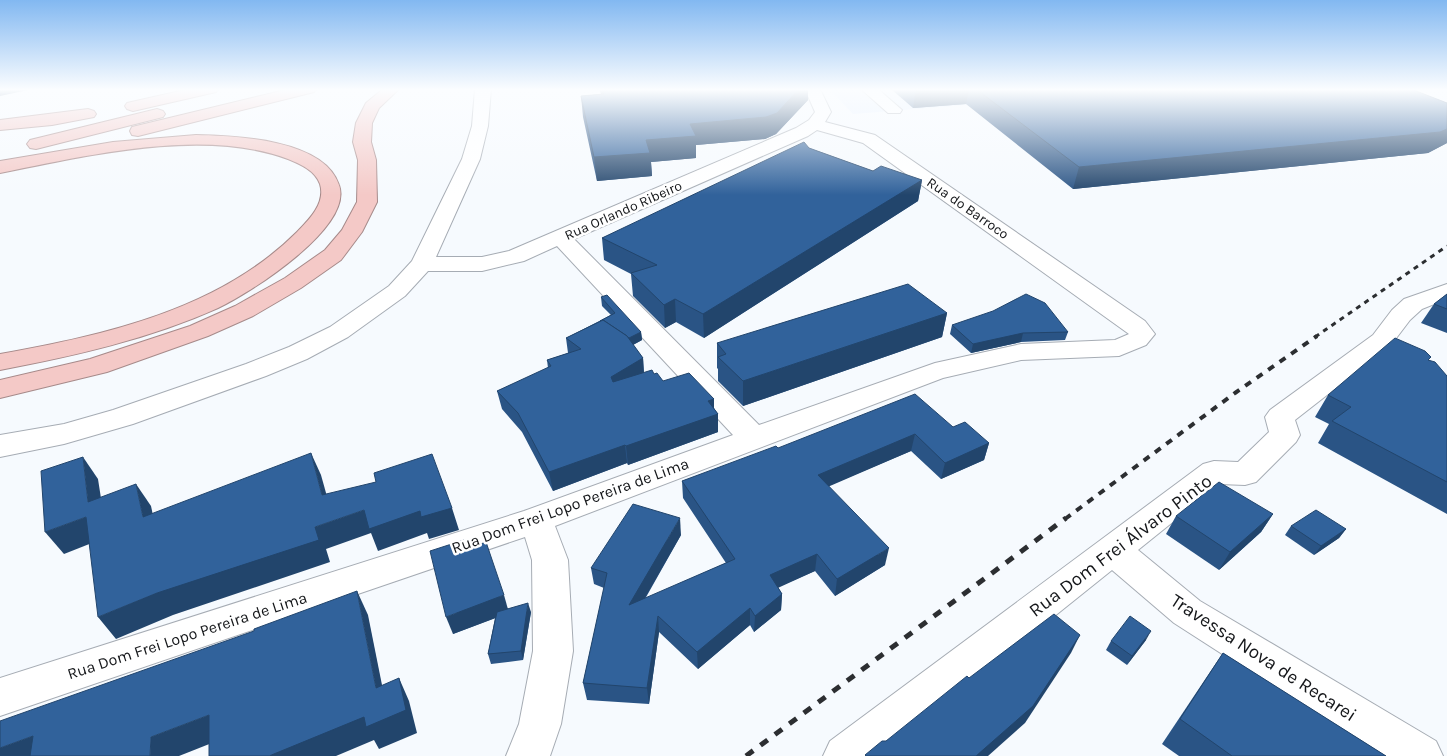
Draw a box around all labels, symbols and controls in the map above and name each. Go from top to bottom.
street label: Rua do Barroco [923,174,1012,243]
street label: Rua Orlando Ribeiro [562,177,685,244]
street label: Rua Dom Frei Lopo Pereira de Lima [449,454,691,557]
street label: Rua Dom Frei Álvaro Pinto [1024,469,1216,622]
street label: Rua Dom Frei Lopo Pereira de Lima [65,588,309,683]
street label: Travessa Nova de Recarei [1166,589,1360,726]

